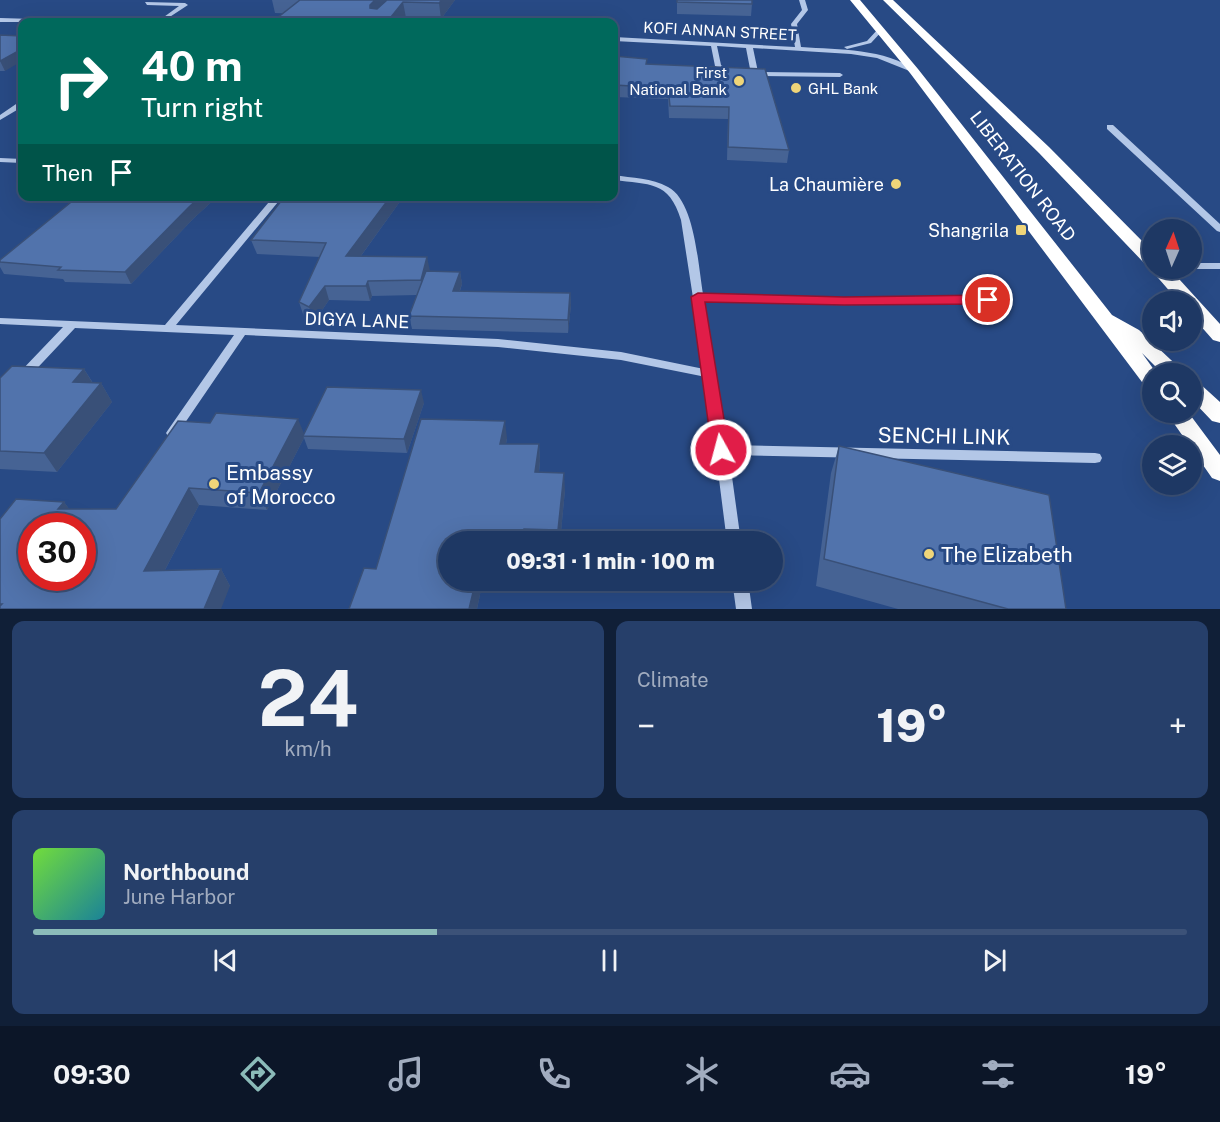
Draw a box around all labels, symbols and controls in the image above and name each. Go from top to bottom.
street label: KOFI ANNAN STREET [643,18,797,44]
text: 40 m [141,41,243,90]
icon: right [42,42,120,120]
place label: First National Bank [629,64,727,98]
marker: First National Bank [732,74,746,88]
place label: GHL Bank [808,80,878,97]
marker: GHL Bank [789,81,803,95]
text: Turn right [141,91,264,123]
street label: LIBERATION ROAD [966,107,1080,245]
icon: arrive [105,156,138,189]
text: Then [42,160,93,186]
place label: La Chaumière [769,174,884,195]
marker: La Chaumière [889,177,903,191]
north arrow [1142,219,1202,279]
map controls [1142,219,1202,495]
place label: Shangrila [928,220,1009,241]
marker: Shangrila [1014,223,1028,237]
pin [962,274,1013,325]
icon: arrive [971,283,1004,316]
button: sound [1142,291,1202,351]
street label: DIGYA LANE [304,308,410,332]
button: search [1142,363,1202,423]
position arrow [689,418,753,482]
street label: SENCHI LINK [877,422,1011,450]
button: layers [1142,435,1202,495]
place label: Embassy of Morocco [226,460,336,509]
marker: Embassy of Morocco [207,477,221,491]
speed limit sign: 30 [18,513,96,591]
place label: The Elizabeth [941,542,1073,567]
marker: The Elizabeth [922,547,936,561]
text: 09:31 · 1 min · 100 m [506,548,715,574]
text: 24 [258,652,358,744]
text: Climate [637,668,709,692]
text: 19° [876,699,948,752]
text: − [637,707,655,745]
text: + [1169,707,1187,745]
text: km/h [284,737,332,761]
text: Northbound [123,859,249,885]
text: June Harbor [123,885,235,909]
icon: previous [209,944,242,977]
icon: pause [593,944,626,977]
icon: next [978,944,1011,977]
icon: directions [237,1053,279,1095]
icon: music [385,1053,427,1095]
icon: phone [533,1053,575,1095]
icon: climate [681,1053,723,1095]
icon: car [829,1053,871,1095]
icon: filters [977,1053,1019,1095]
text: 09:30 [53,1058,131,1090]
text: 19° [1125,1058,1167,1090]

